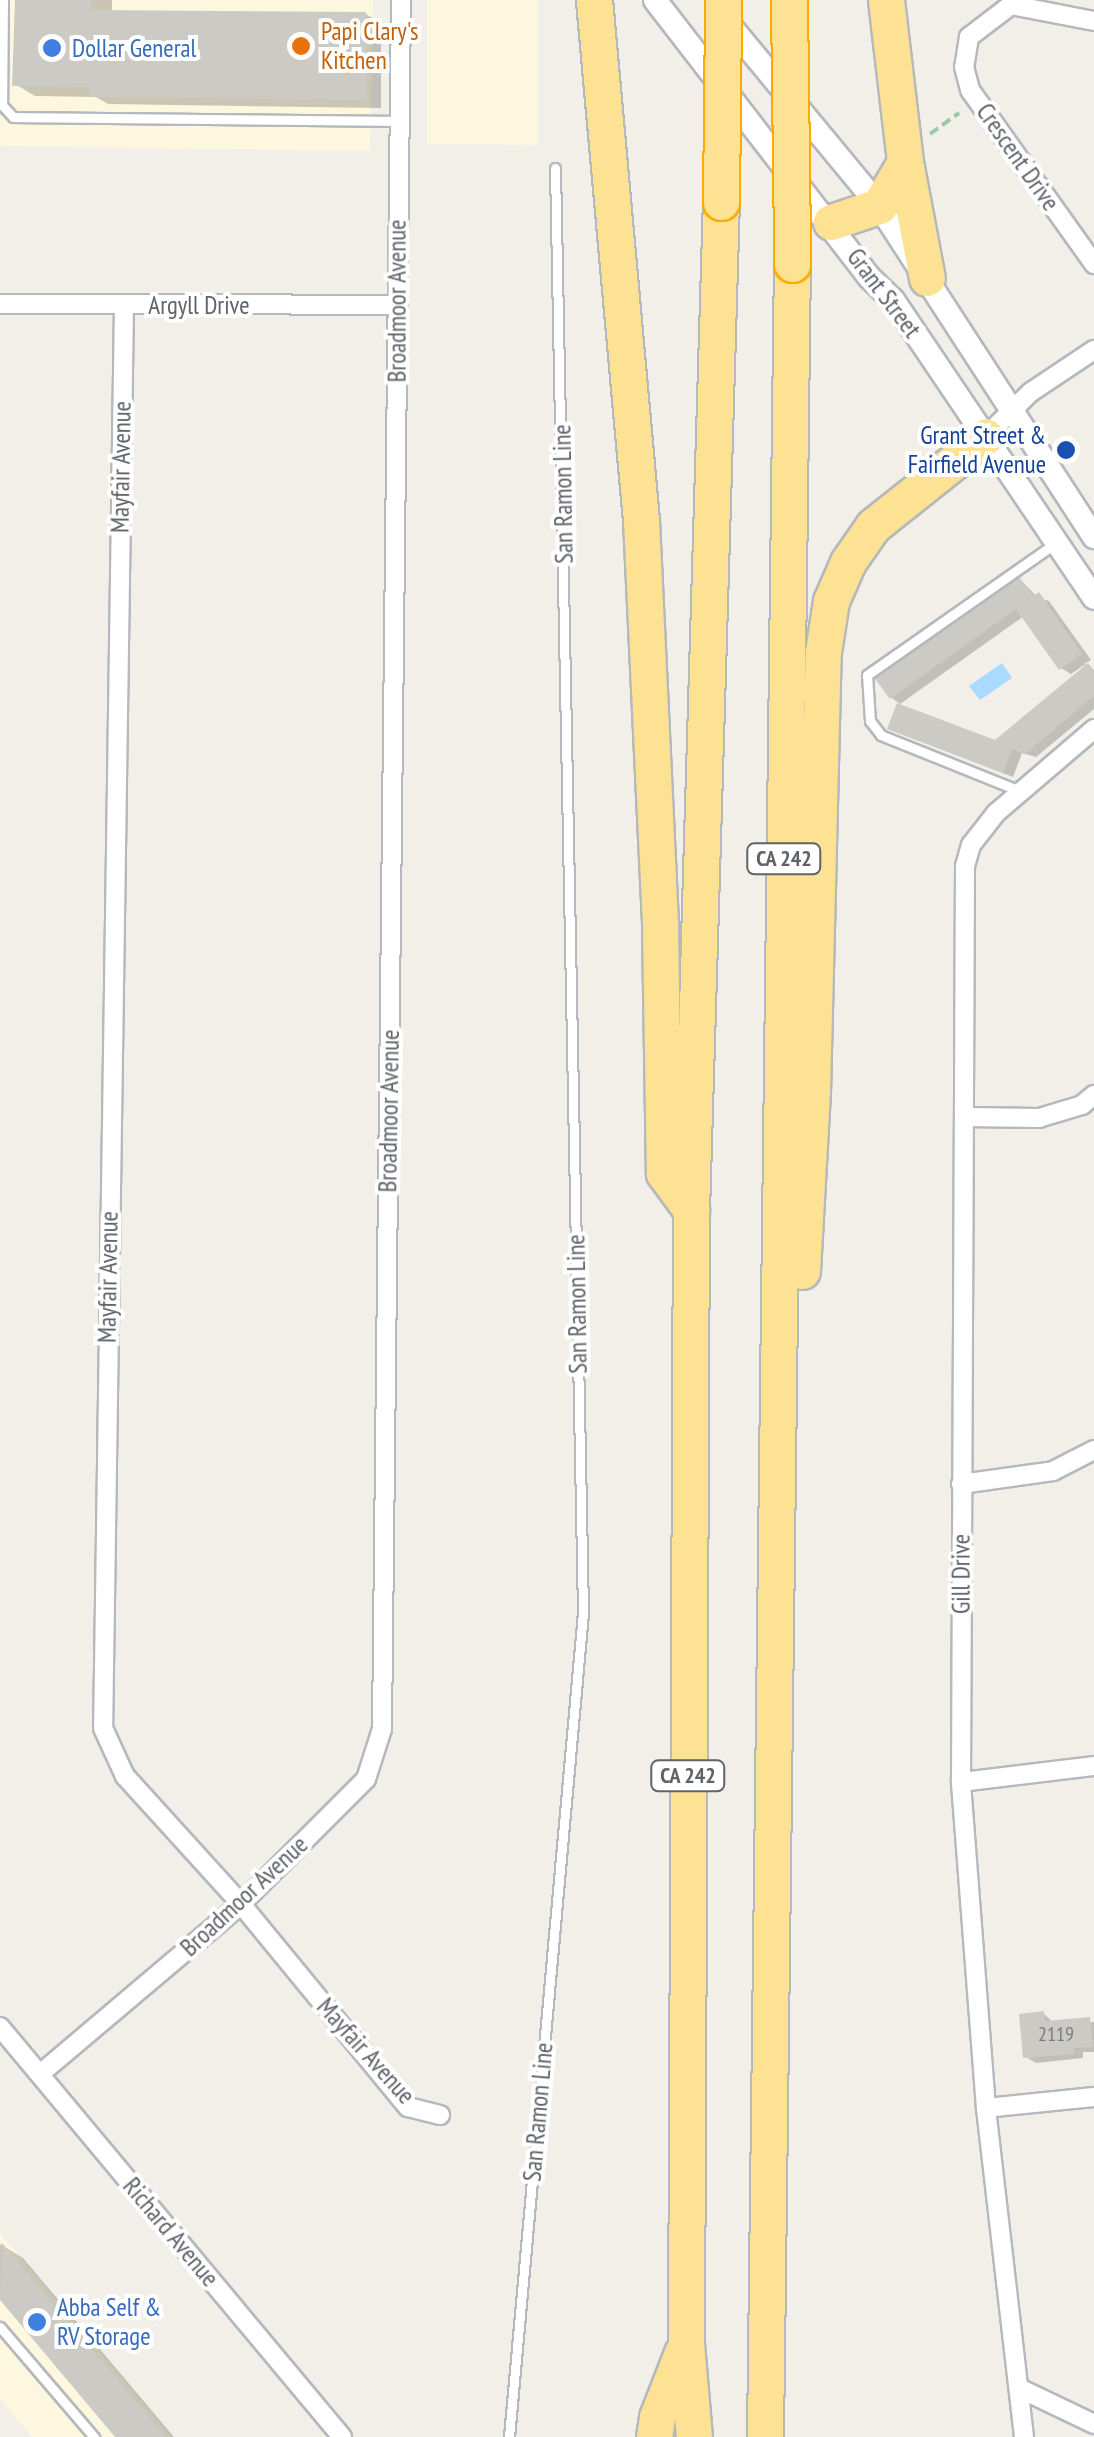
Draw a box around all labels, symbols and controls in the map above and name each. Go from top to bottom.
place label: Papi Clary's Kitchen [321,17,418,76]
place label: Dollar General [72,33,196,63]
marker: Papi Clary's Kitchen [290,35,312,57]
marker: Dollar General [41,37,63,59]
street label: Crescent Drive [970,98,1066,216]
street label: Broadmoor Avenue [382,219,412,383]
street label: Grant Street [841,242,927,344]
street label: Argyll Drive [148,290,250,320]
street label: Mayfair Avenue [105,400,137,534]
place label: Grant Street & Fairfield Avenue [907,421,1046,480]
street label: San Ramon Line [547,424,579,564]
marker: Grant Street & Fairfield Avenue [1055,439,1077,461]
road number: CA 242 [744,842,824,876]
street label: Broadmoor Avenue [373,1029,405,1193]
street label: Mayfair Avenue [92,1210,124,1344]
street label: San Ramon Line [561,1234,593,1374]
street label: Gill Drive [946,1534,976,1614]
road number: CA 242 [648,1759,728,1793]
street label: Broadmoor Avenue [174,1829,314,1963]
street label: Mayfair Avenue [311,1992,421,2110]
house number: 2119 [1038,2022,1074,2046]
street label: San Ramon Line [517,2041,559,2183]
street label: Richard Avenue [117,2171,225,2293]
place label: Abba Self & RV Storage [57,2293,161,2352]
marker: Abba Self & RV Storage [26,2311,48,2333]

